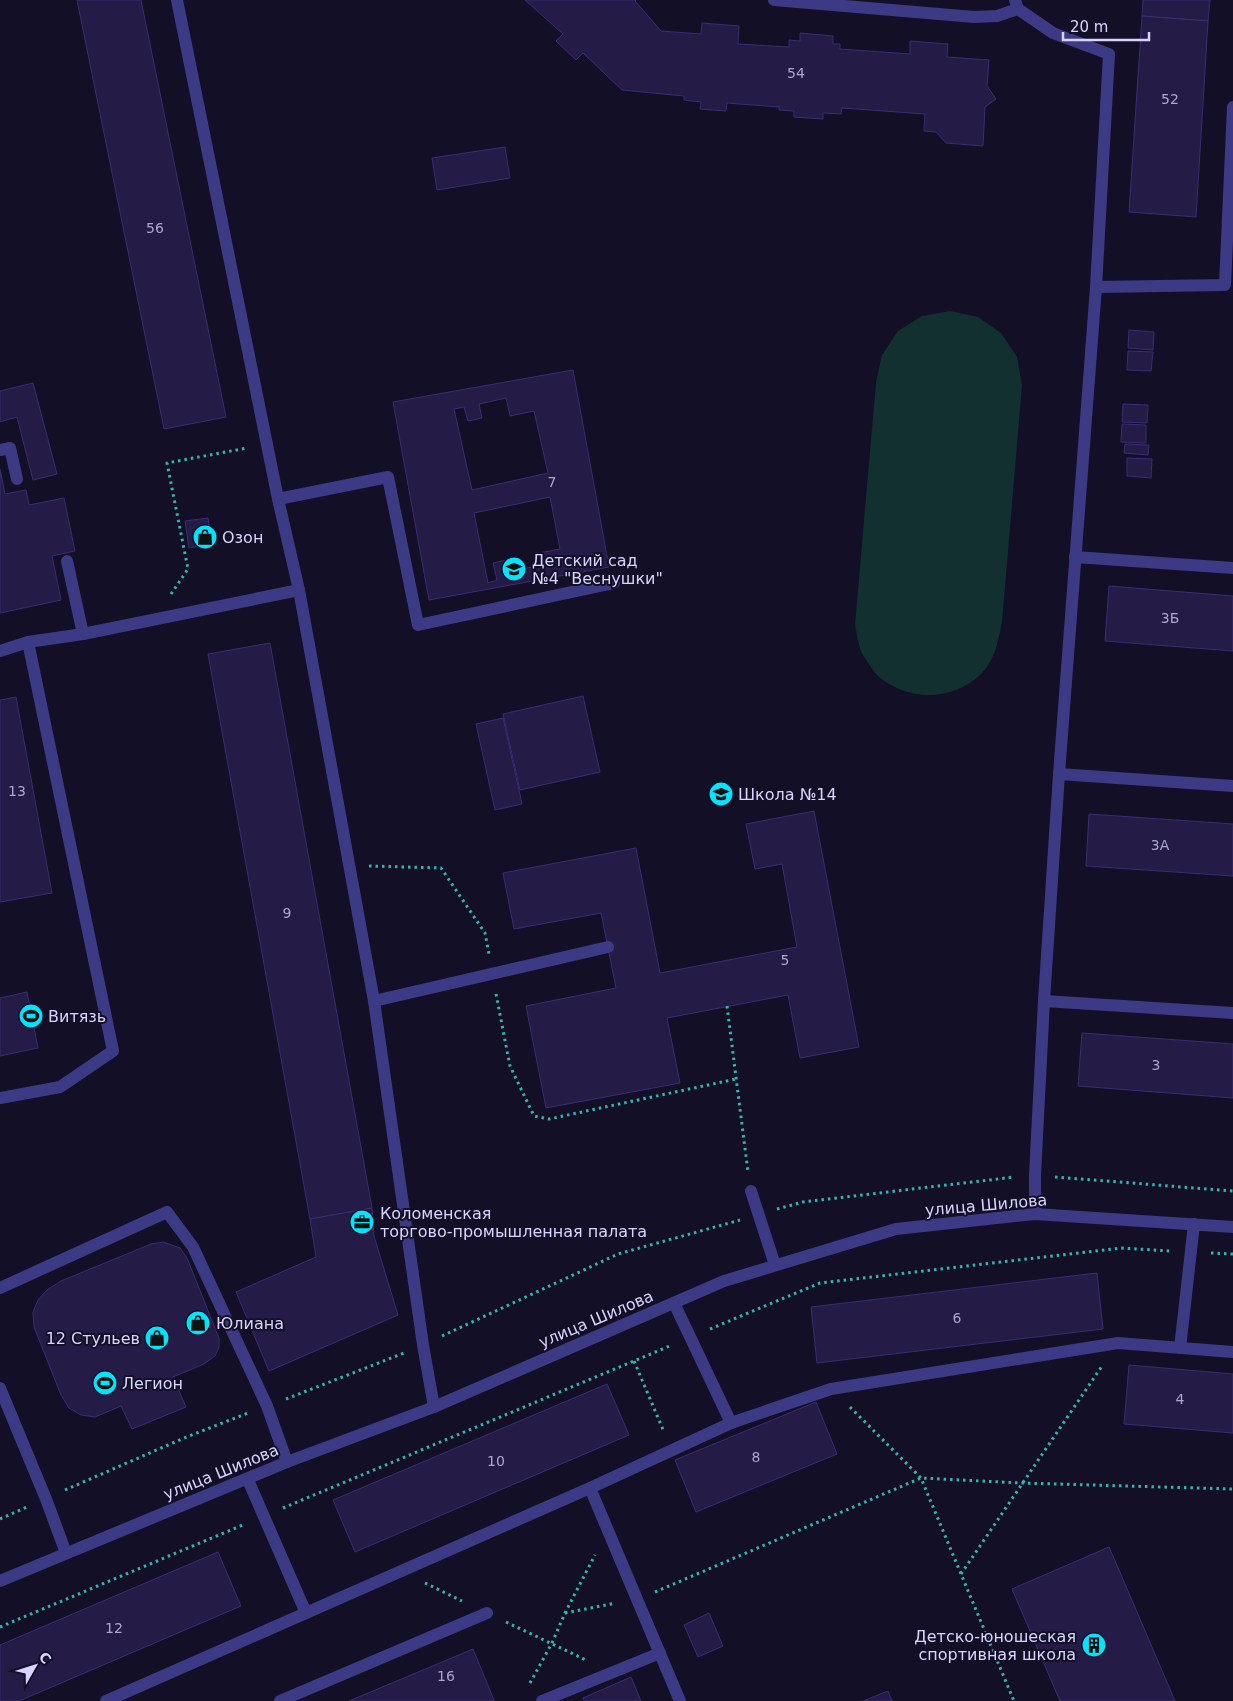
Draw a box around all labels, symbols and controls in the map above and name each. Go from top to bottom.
scale bar [1063,10,1149,42]
text: 20 m [1070,18,1108,36]
house number: 54 [787,65,805,81]
house number: 52 [1161,91,1179,107]
house number: 56 [146,220,164,236]
house number: 7 [548,474,556,490]
shop icon: Озон [192,524,218,550]
place label: Озон [222,528,263,547]
place label: Детский сад №4 "Веснушки" [532,551,663,588]
school or university icon: Детский сад №4 "Веснушки" [501,556,527,582]
house number: 3Б [1161,610,1179,626]
school or university icon: Школа №14 [708,781,734,807]
house number: 13 [8,783,26,799]
place label: Школа №14 [738,785,837,804]
house number: 3А [1151,837,1170,853]
house number: 9 [283,905,291,921]
house number: 5 [781,952,789,968]
sports icon: Витязь [18,1003,44,1029]
place label: Витязь [48,1007,106,1026]
house number: 3 [1152,1057,1160,1073]
street label: улица Шилова [924,1190,1048,1220]
place label: Коломенская торгово-промышленная палата [380,1204,647,1241]
office icon: Коломенская торгово-промышленная палата [349,1209,375,1235]
street label: улица Шилова [536,1286,656,1352]
shop icon: Юлиана [185,1310,211,1336]
house number: 6 [953,1310,962,1326]
place label: Юлиана [216,1314,284,1333]
shop icon: 12 Стульев [144,1325,170,1351]
place label: 12 Стульев [46,1329,140,1348]
sports icon: Легион [92,1370,118,1396]
place label: Легион [122,1374,183,1393]
house number: 4 [1176,1391,1185,1407]
street label: улица Шилова [161,1440,281,1504]
house number: 8 [752,1449,760,1465]
house number: 10 [487,1453,505,1469]
house number: 12 [105,1620,123,1636]
place label: Детско-юношеская спортивная школа [914,1627,1076,1664]
building icon: Детско-юношеская спортивная школа [1081,1632,1107,1658]
north arrow [10,1641,60,1691]
text: С [36,1649,55,1667]
house number: 16 [437,1668,455,1684]

